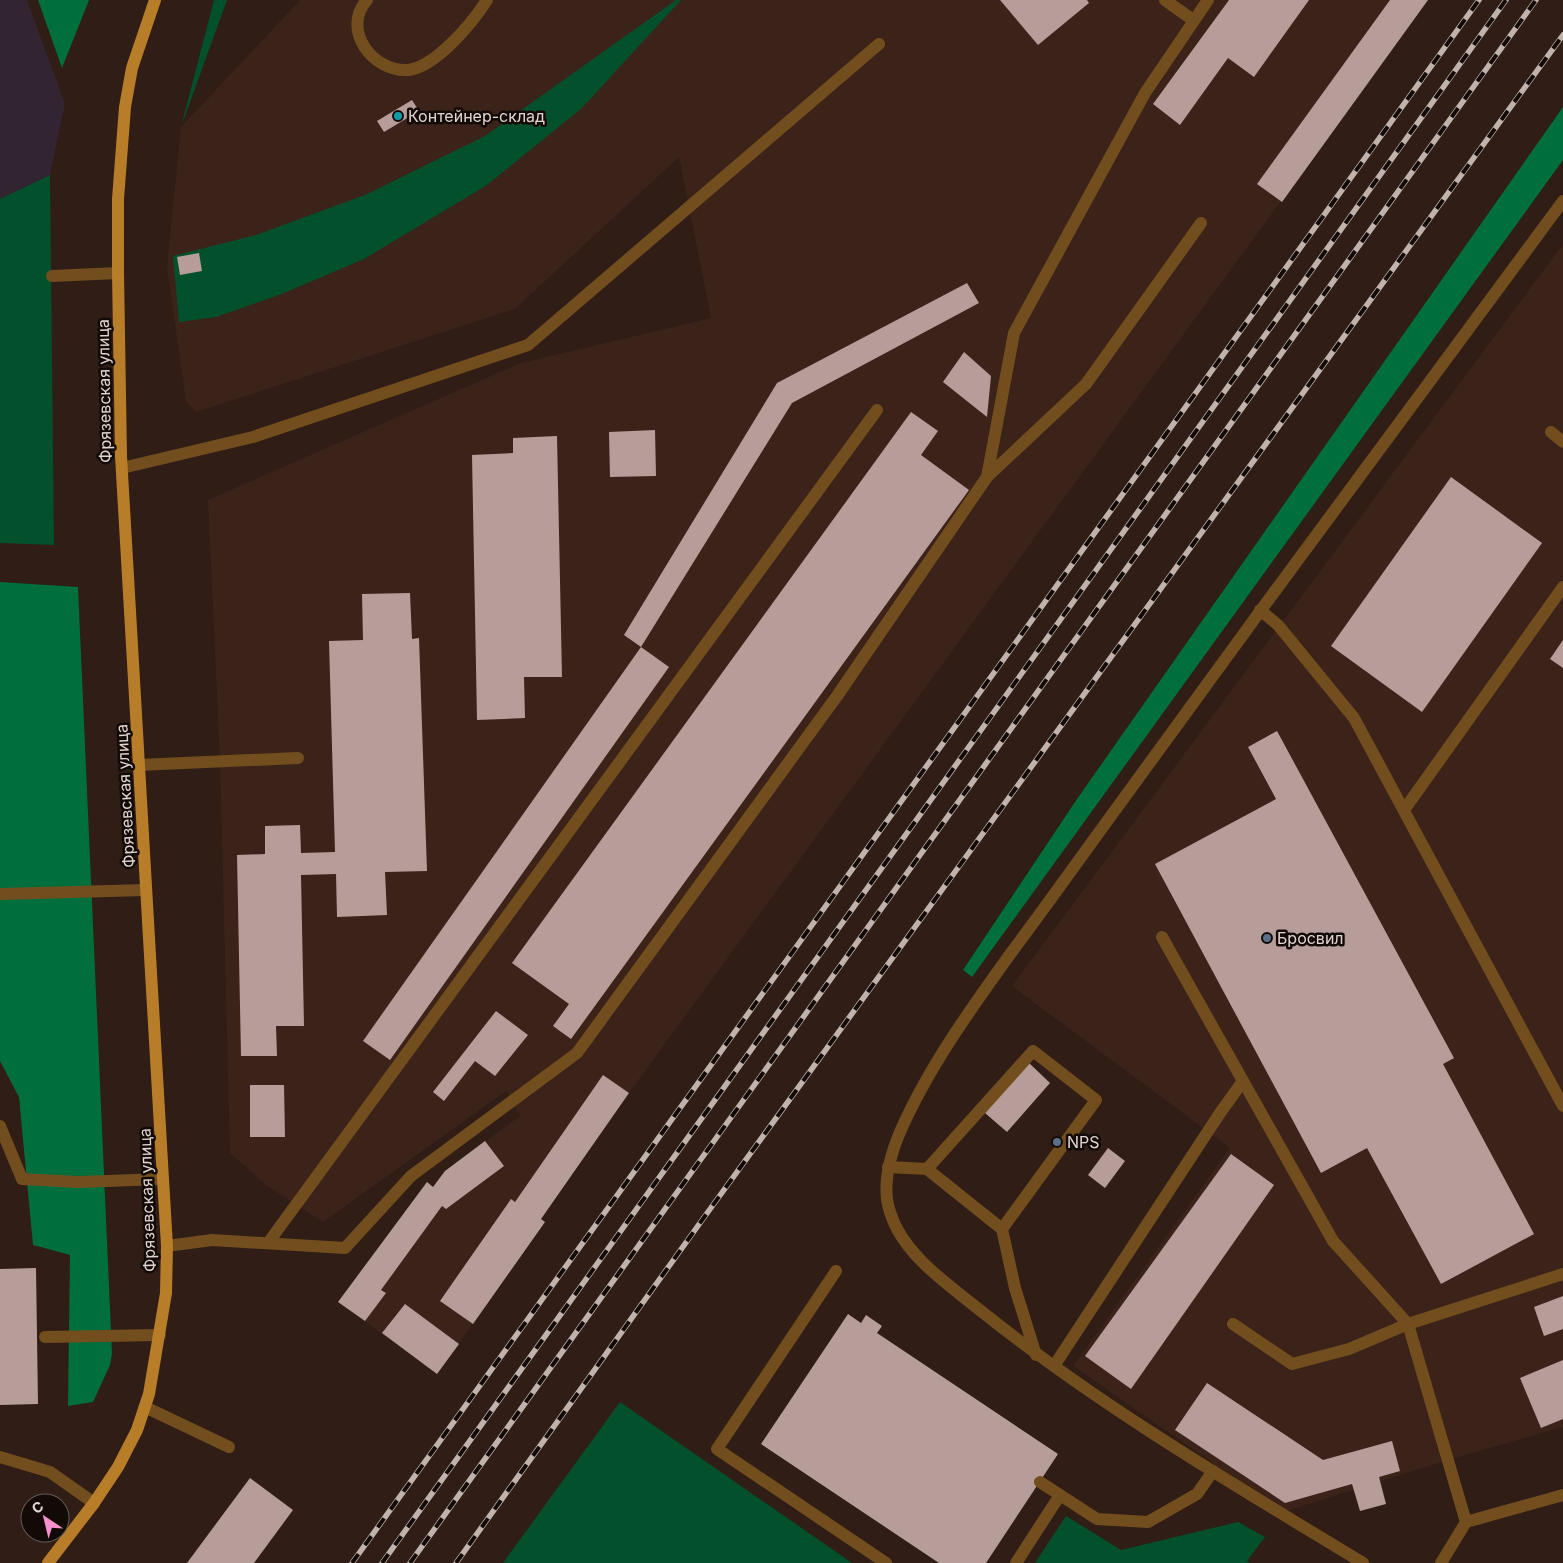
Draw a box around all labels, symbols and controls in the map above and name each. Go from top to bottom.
place label: Контейнер-склад [408,106,545,126]
marker: Контейнер-склад [392,110,404,122]
street label: Фрязевская улица [93,319,115,463]
street label: Фрязевская улица [111,724,139,868]
place label: Бросвил [1277,928,1344,948]
marker: Бросвил [1261,932,1273,944]
street label: Фрязевская улица [134,1128,160,1272]
place label: NPS [1067,1132,1100,1152]
marker: NPS [1051,1136,1063,1148]
north arrow [20,1493,70,1543]
text: С [28,1497,46,1517]

